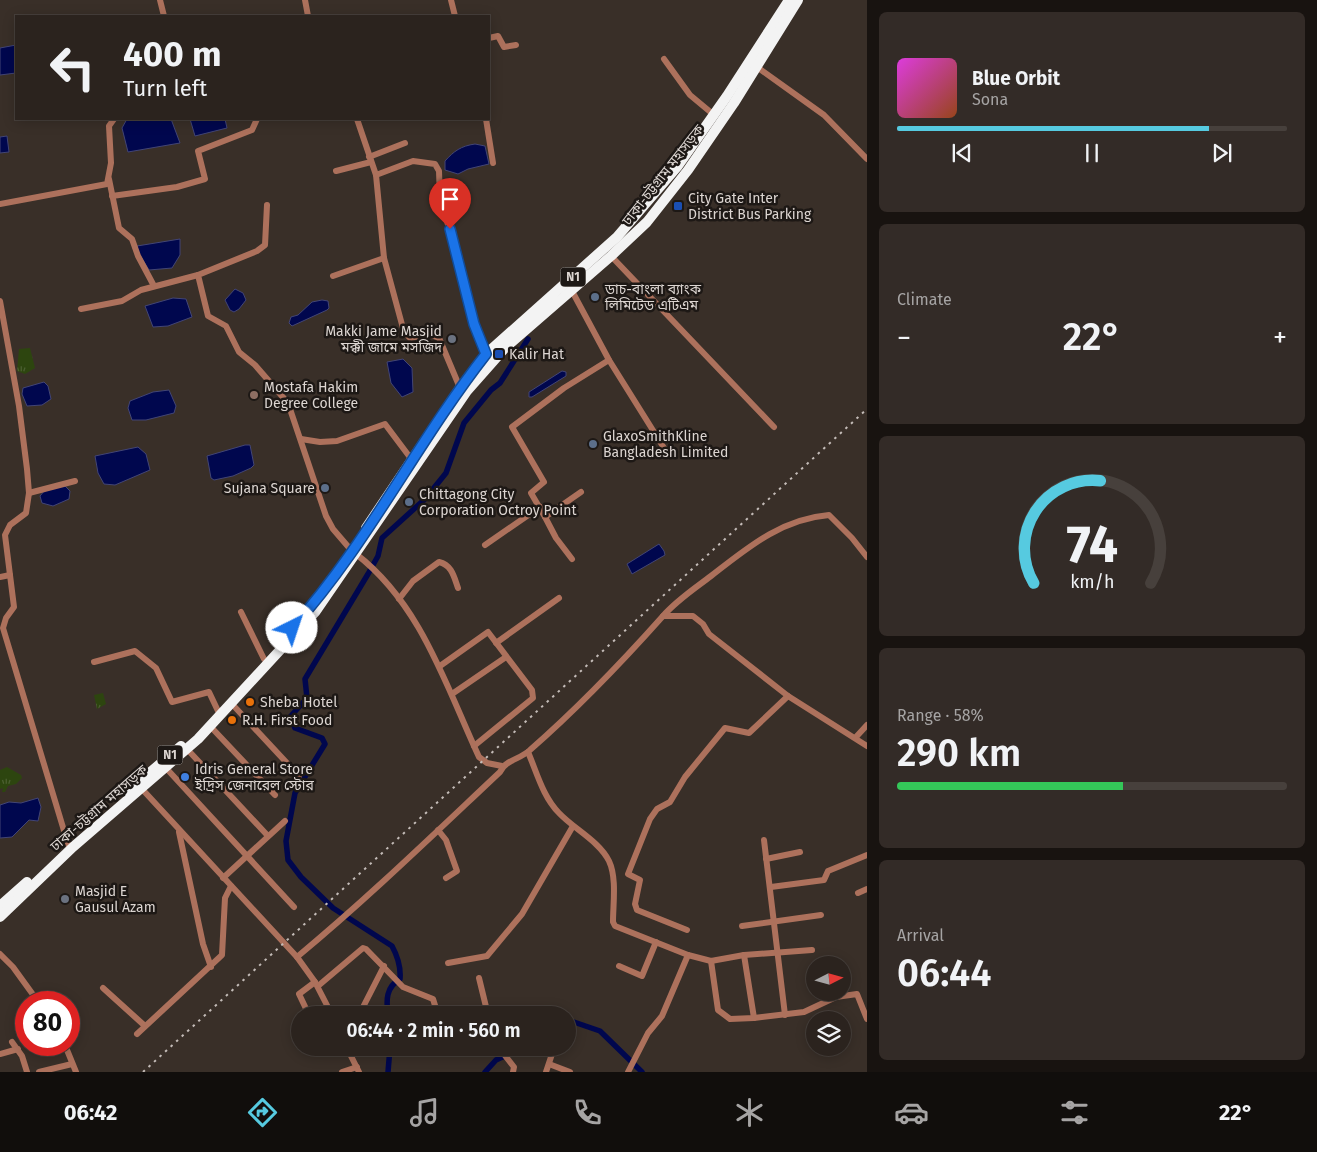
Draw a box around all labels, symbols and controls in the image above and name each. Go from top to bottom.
text: 400 m [123,33,222,75]
icon: left [40,35,105,100]
text: Blue Orbit [972,67,1060,90]
text: Turn left [123,75,207,102]
text: Sona [972,90,1008,109]
street label: ঢাকা-চট্টগ্রাম মহাসড়ক [618,121,708,229]
icon: previous [948,139,976,167]
icon: pause [1078,139,1106,167]
icon: next [1208,139,1236,167]
pin [429,178,471,229]
icon: arrive [436,185,464,213]
place label: City Gate Inter District Bus Parking [688,190,812,223]
marker: City Gate Inter District Bus Parking [672,200,684,212]
road number: N1 [560,268,586,286]
place label: ডাচ-বাংলা ব্যাংক লিমিটেড এটিএম [604,281,702,314]
text: Climate [897,290,952,309]
marker: ডাচ-বাংলা ব্যাংক লিমিটেড এটিএম [589,291,601,303]
text: 22° [1063,314,1121,360]
text: − [897,321,911,354]
text: + [1273,321,1287,354]
place label: Makki Jame Masjid মক্কী জামে মসজিদ [325,323,442,356]
marker: Makki Jame Masjid মক্কী জামে মসজিদ [446,333,458,345]
place label: Kalir Hat [509,346,565,363]
marker: Kalir Hat [493,348,505,360]
place label: Mostafa Hakim Degree College [264,379,358,412]
marker: Mostafa Hakim Degree College [248,389,260,401]
place label: GlaxoSmithKline Bangladesh Limited [603,428,728,461]
marker: GlaxoSmithKline Bangladesh Limited [587,438,599,450]
place label: Sujana Square [224,480,315,497]
marker: Sujana Square [319,482,331,494]
place label: Chittagong City Corporation Octroy Point [419,486,577,519]
marker: Chittagong City Corporation Octroy Point [403,496,415,508]
text: 74 [1066,513,1118,576]
text: km/h [1070,571,1114,593]
position arrow [265,601,317,653]
place label: Sheba Hotel [260,694,337,711]
marker: Sheba Hotel [244,696,256,708]
text: Range · 58% [897,706,984,725]
place label: R.H. First Food [242,712,332,729]
marker: R.H. First Food [226,714,238,726]
text: 290 km [897,730,1021,776]
road number: N1 [158,746,182,764]
street label: ঢাকা-চট্টগ্রাম মহাসড়ক [46,761,151,855]
place label: Idris General Store ইদ্রিস জেনারেল স্টোর [194,761,314,794]
marker: Idris General Store ইদ্রিস জেনারেল স্টোর [179,771,191,783]
place label: Masjid E Gausul Azam [75,883,156,916]
marker: Masjid E Gausul Azam [59,893,71,905]
text: Arrival [897,926,944,945]
text: 06:44 [897,950,991,996]
north arrow [806,956,851,1001]
map controls [806,956,851,1056]
speed limit sign: 80 [15,991,80,1056]
button: layers [806,1011,851,1056]
text: 06:44 · 2 min · 560 m [346,1019,521,1042]
icon: directions [245,1095,280,1130]
icon: music [407,1095,442,1130]
icon: phone [570,1095,605,1130]
icon: climate [732,1095,767,1130]
icon: car [894,1095,929,1130]
icon: filters [1057,1095,1092,1130]
text: 06:42 [64,1099,117,1126]
text: 22° [1219,1099,1253,1126]

